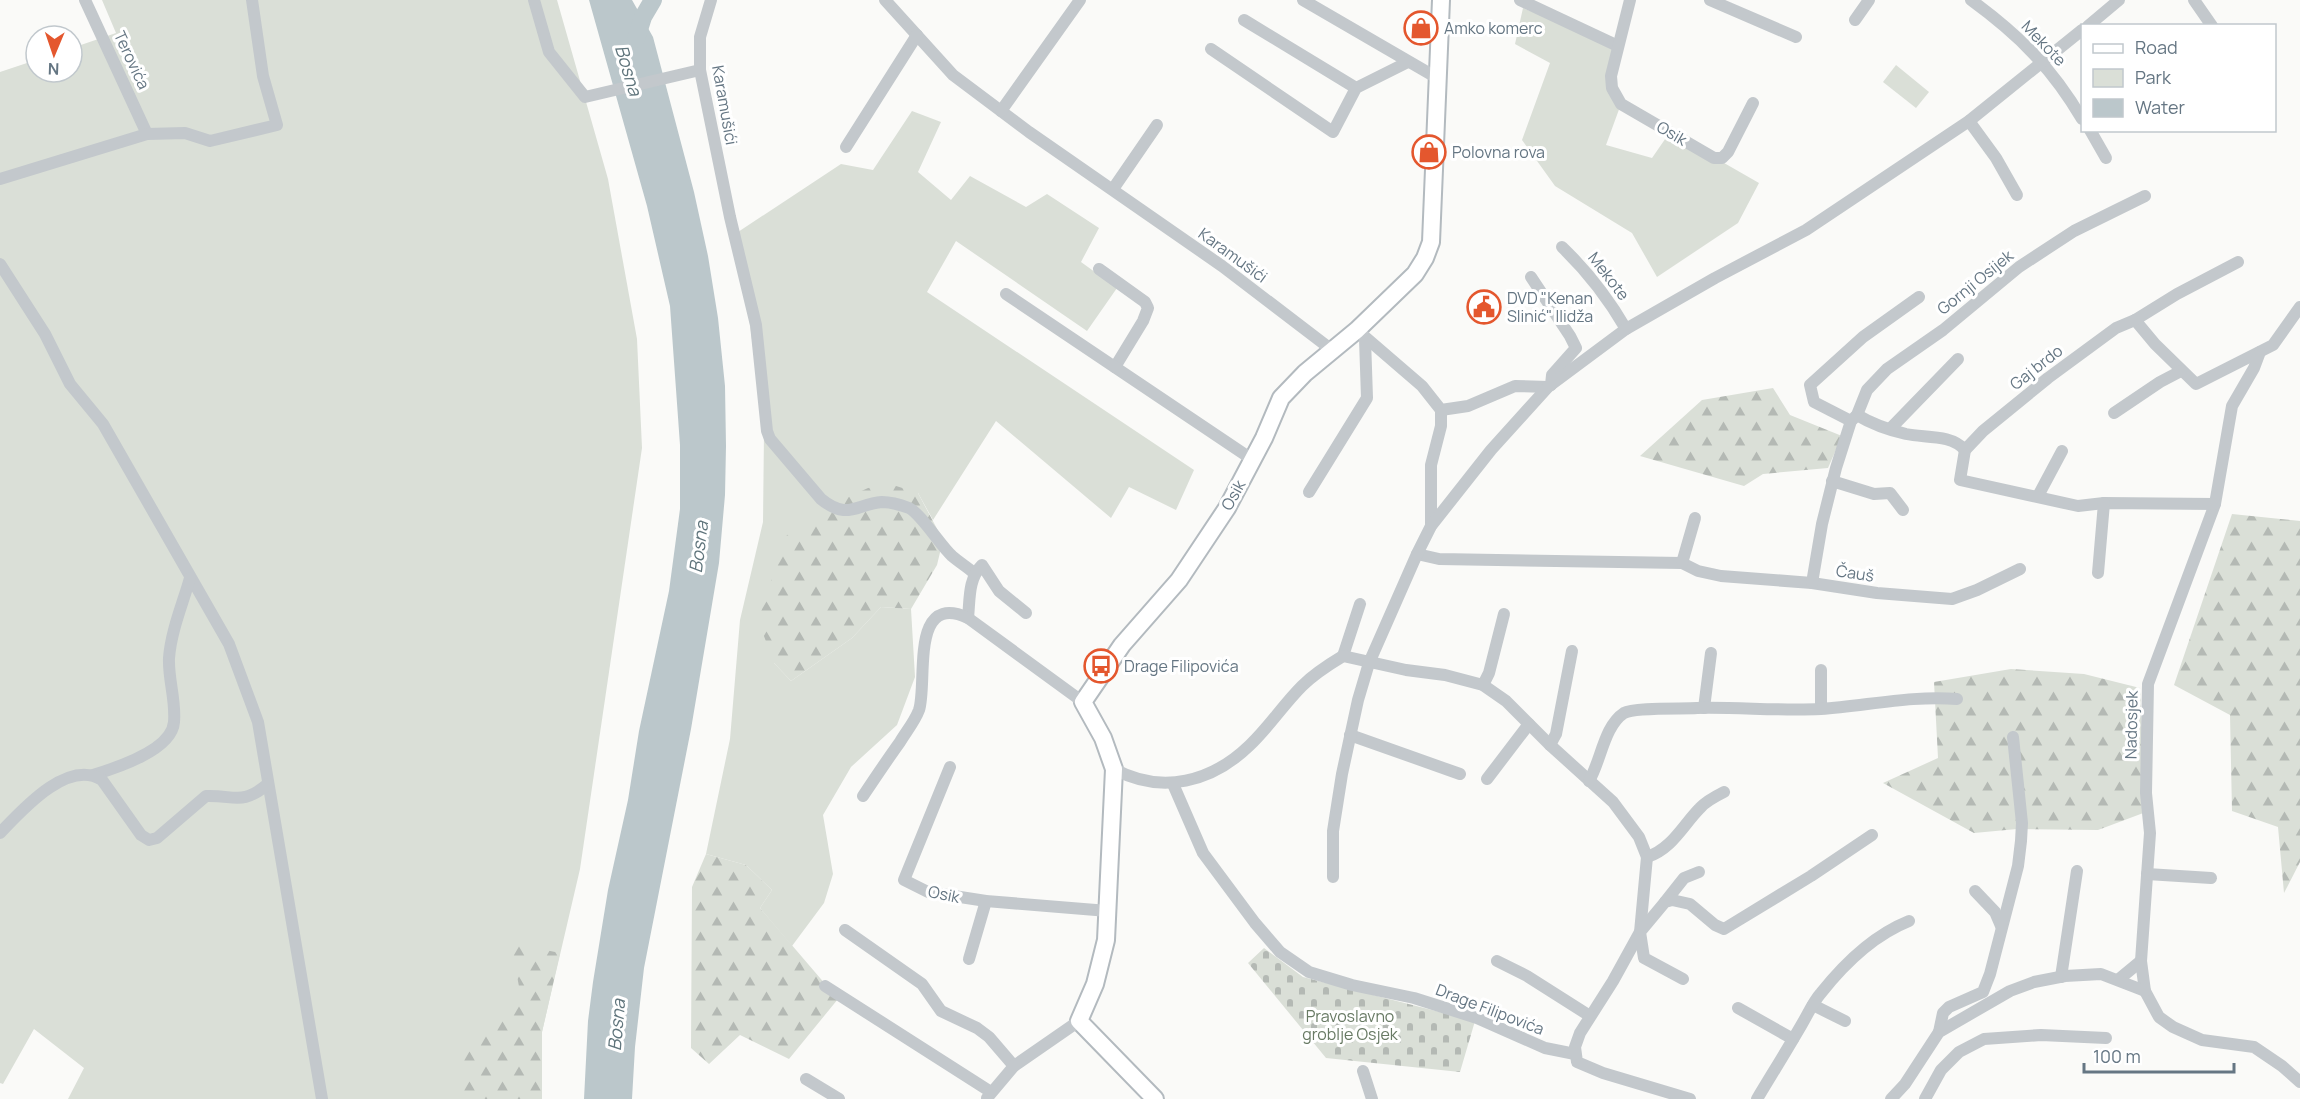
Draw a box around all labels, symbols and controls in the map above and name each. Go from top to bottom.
shop icon: Amko komerc [1403,10,1439,46]
street label: Mekote [2017,15,2071,71]
place label: Amko komerc [1444,17,1543,39]
north arrow [24,24,84,84]
legend [2081,24,2276,132]
street label: Terovića [109,27,155,93]
text: Road [2135,35,2178,59]
water label: Bosna [610,42,648,99]
text: N [47,58,60,80]
street label: Karamušići [707,64,743,146]
text: Park [2135,65,2172,89]
text: Water [2135,95,2185,119]
street label: Osik [1653,116,1692,151]
shop icon: Polovna rova [1411,134,1447,170]
place label: Polovna rova [1452,141,1545,163]
street label: Karamušići [1194,223,1272,287]
street label: Gornji Osijek [1932,244,2018,319]
street label: Mekote [1583,247,1635,305]
place label: DVD "Kenan Slinić" Ilidža [1507,287,1593,327]
public building icon: DVD "Kenan Slinić" Ilidža [1466,289,1502,325]
street label: Gaj brdo [2005,339,2067,395]
street label: Osik [1216,475,1251,514]
water label: Bosna [683,519,713,574]
street label: Čauš [1834,559,1876,587]
bus stop icon: Drage Filipovića [1083,648,1119,684]
place label: Drage Filipovića [1124,655,1239,677]
street label: Nadosjek [2119,690,2143,759]
street label: Osik [926,880,963,908]
street label: Drage Filipovića [1433,978,1547,1040]
water label: Bosna [602,997,630,1052]
park label: Pravoslavno groblje Osjek [1302,1005,1399,1045]
scale bar [2084,1036,2234,1074]
text: 100 m [2093,1044,2141,1068]

